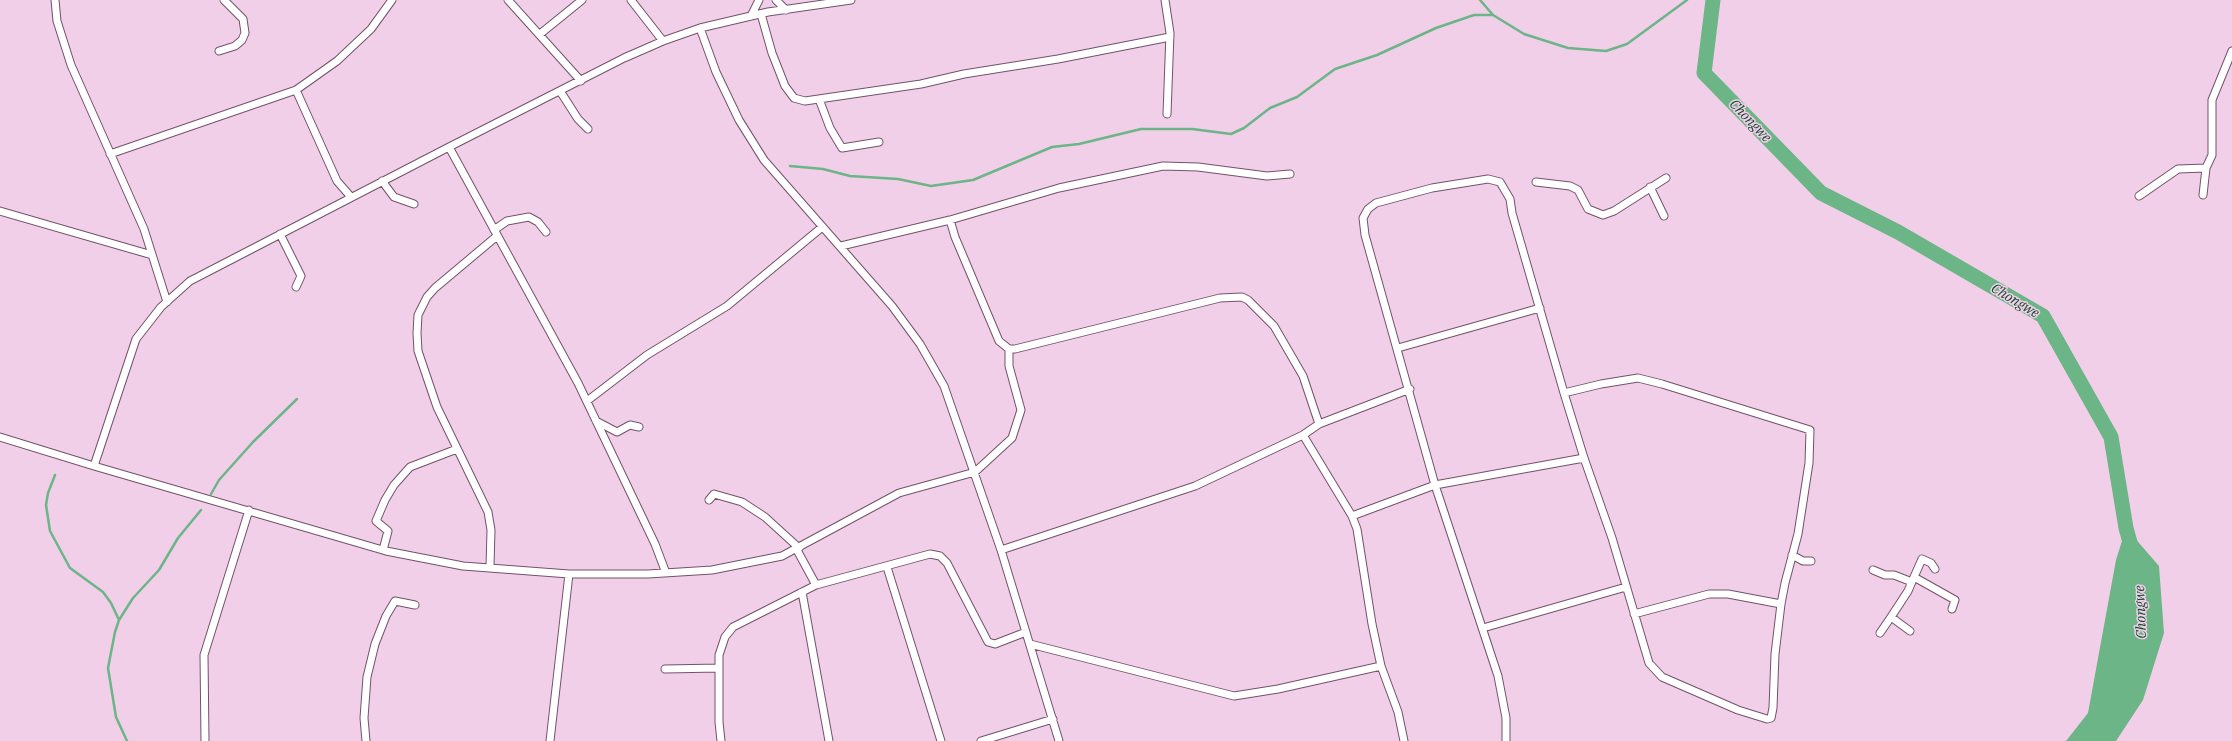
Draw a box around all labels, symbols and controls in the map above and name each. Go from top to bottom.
water label: Chongwe [1725,96,1775,146]
water label: Chongwe [1988,280,2042,322]
water label: Chongwe [2132,585,2150,639]

